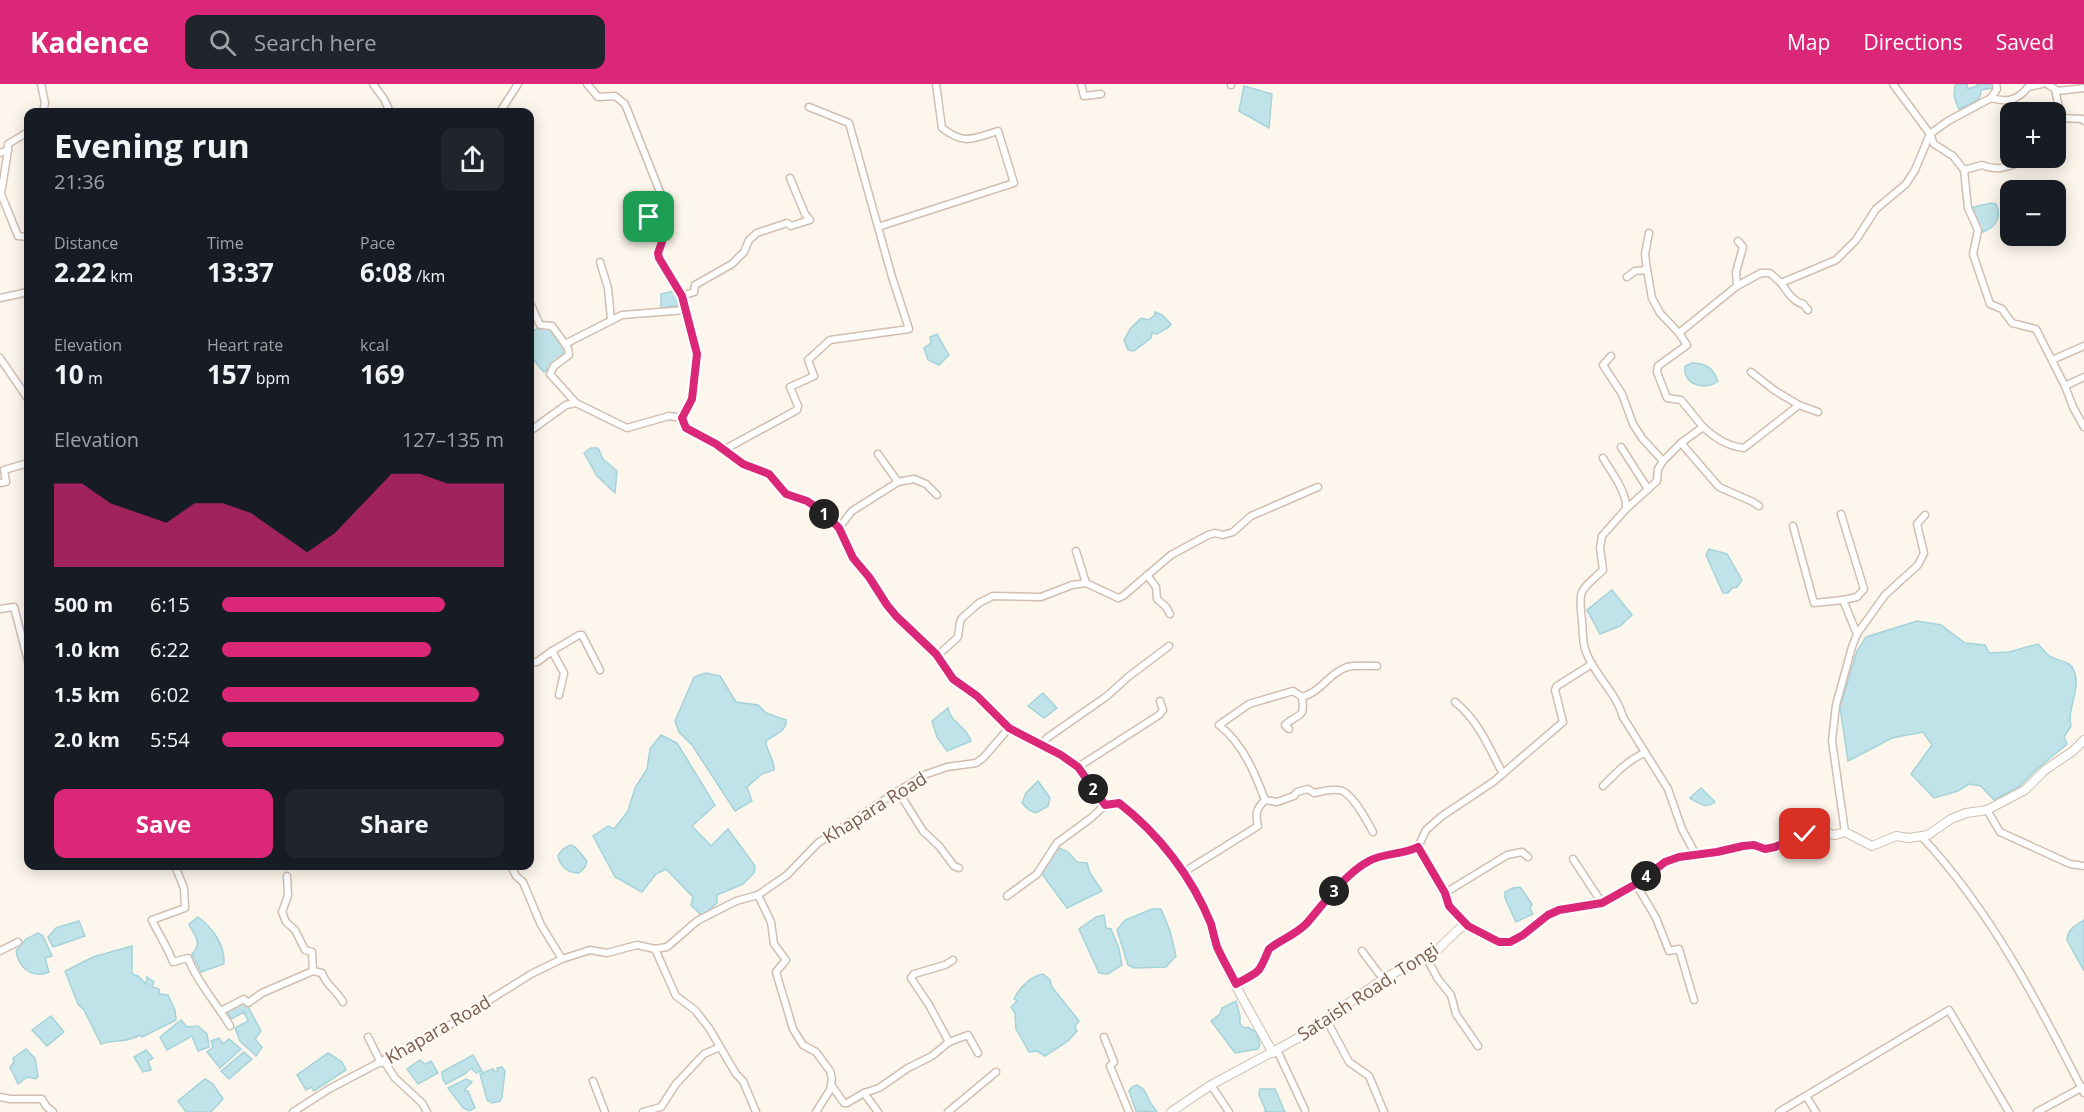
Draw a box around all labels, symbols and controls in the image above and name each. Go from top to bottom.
search box [185,15,605,69]
text: Kadence [30,23,149,61]
icon: search [206,26,239,59]
text: Search here [254,27,377,57]
text: Map [1787,28,1830,56]
text: Directions [1863,28,1963,56]
text: Saved [1996,28,2054,56]
map controls [2000,102,2066,246]
button: + [2000,102,2066,168]
text: Evening run [54,123,250,168]
button: share [441,128,504,191]
text: 21:36 [54,168,105,195]
button: − [2000,180,2066,246]
pin [623,191,674,242]
icon: arrive [632,200,665,233]
text: Distance [54,232,118,254]
text: Time [207,232,244,254]
text: Pace [360,232,395,254]
text: 2.22 [54,254,106,290]
text: 13:37 [207,254,274,290]
text: 6:08 [360,254,412,290]
text: km [106,265,133,287]
text: /km [412,265,445,287]
text: Elevation [54,334,122,356]
text: Heart rate [207,334,283,356]
text: kcal [360,334,389,356]
text: 10 [54,356,84,392]
text: 157 [207,356,252,392]
text: 169 [360,356,405,392]
text: m [84,367,103,389]
text: bpm [252,367,290,389]
text: Elevation [54,426,139,453]
text: 127–135 m [402,426,504,453]
pin: 1 [809,499,839,529]
text: 1 [819,503,829,525]
text: 500 m [54,591,113,618]
text: 6:15 [150,591,190,618]
text: 1.0 km [54,636,120,663]
text: 6:22 [150,636,190,663]
text: 1.5 km [54,681,120,708]
text: 6:02 [150,681,190,708]
text: 2.0 km [54,726,120,753]
text: 5:54 [150,726,190,753]
street label: Khapara Road [818,766,931,849]
pin: 2 [1078,774,1108,804]
text: 2 [1088,778,1098,800]
button: Save [54,789,273,858]
button: Share [285,789,504,858]
pin [1779,808,1830,859]
icon: check [1788,817,1821,850]
pin: 4 [1631,861,1661,891]
text: 4 [1641,865,1651,887]
pin: 3 [1319,876,1349,906]
text: 3 [1329,880,1339,902]
street label: Sataish Road, Tongi [1292,937,1443,1046]
street label: Khapara Road [380,989,495,1069]

